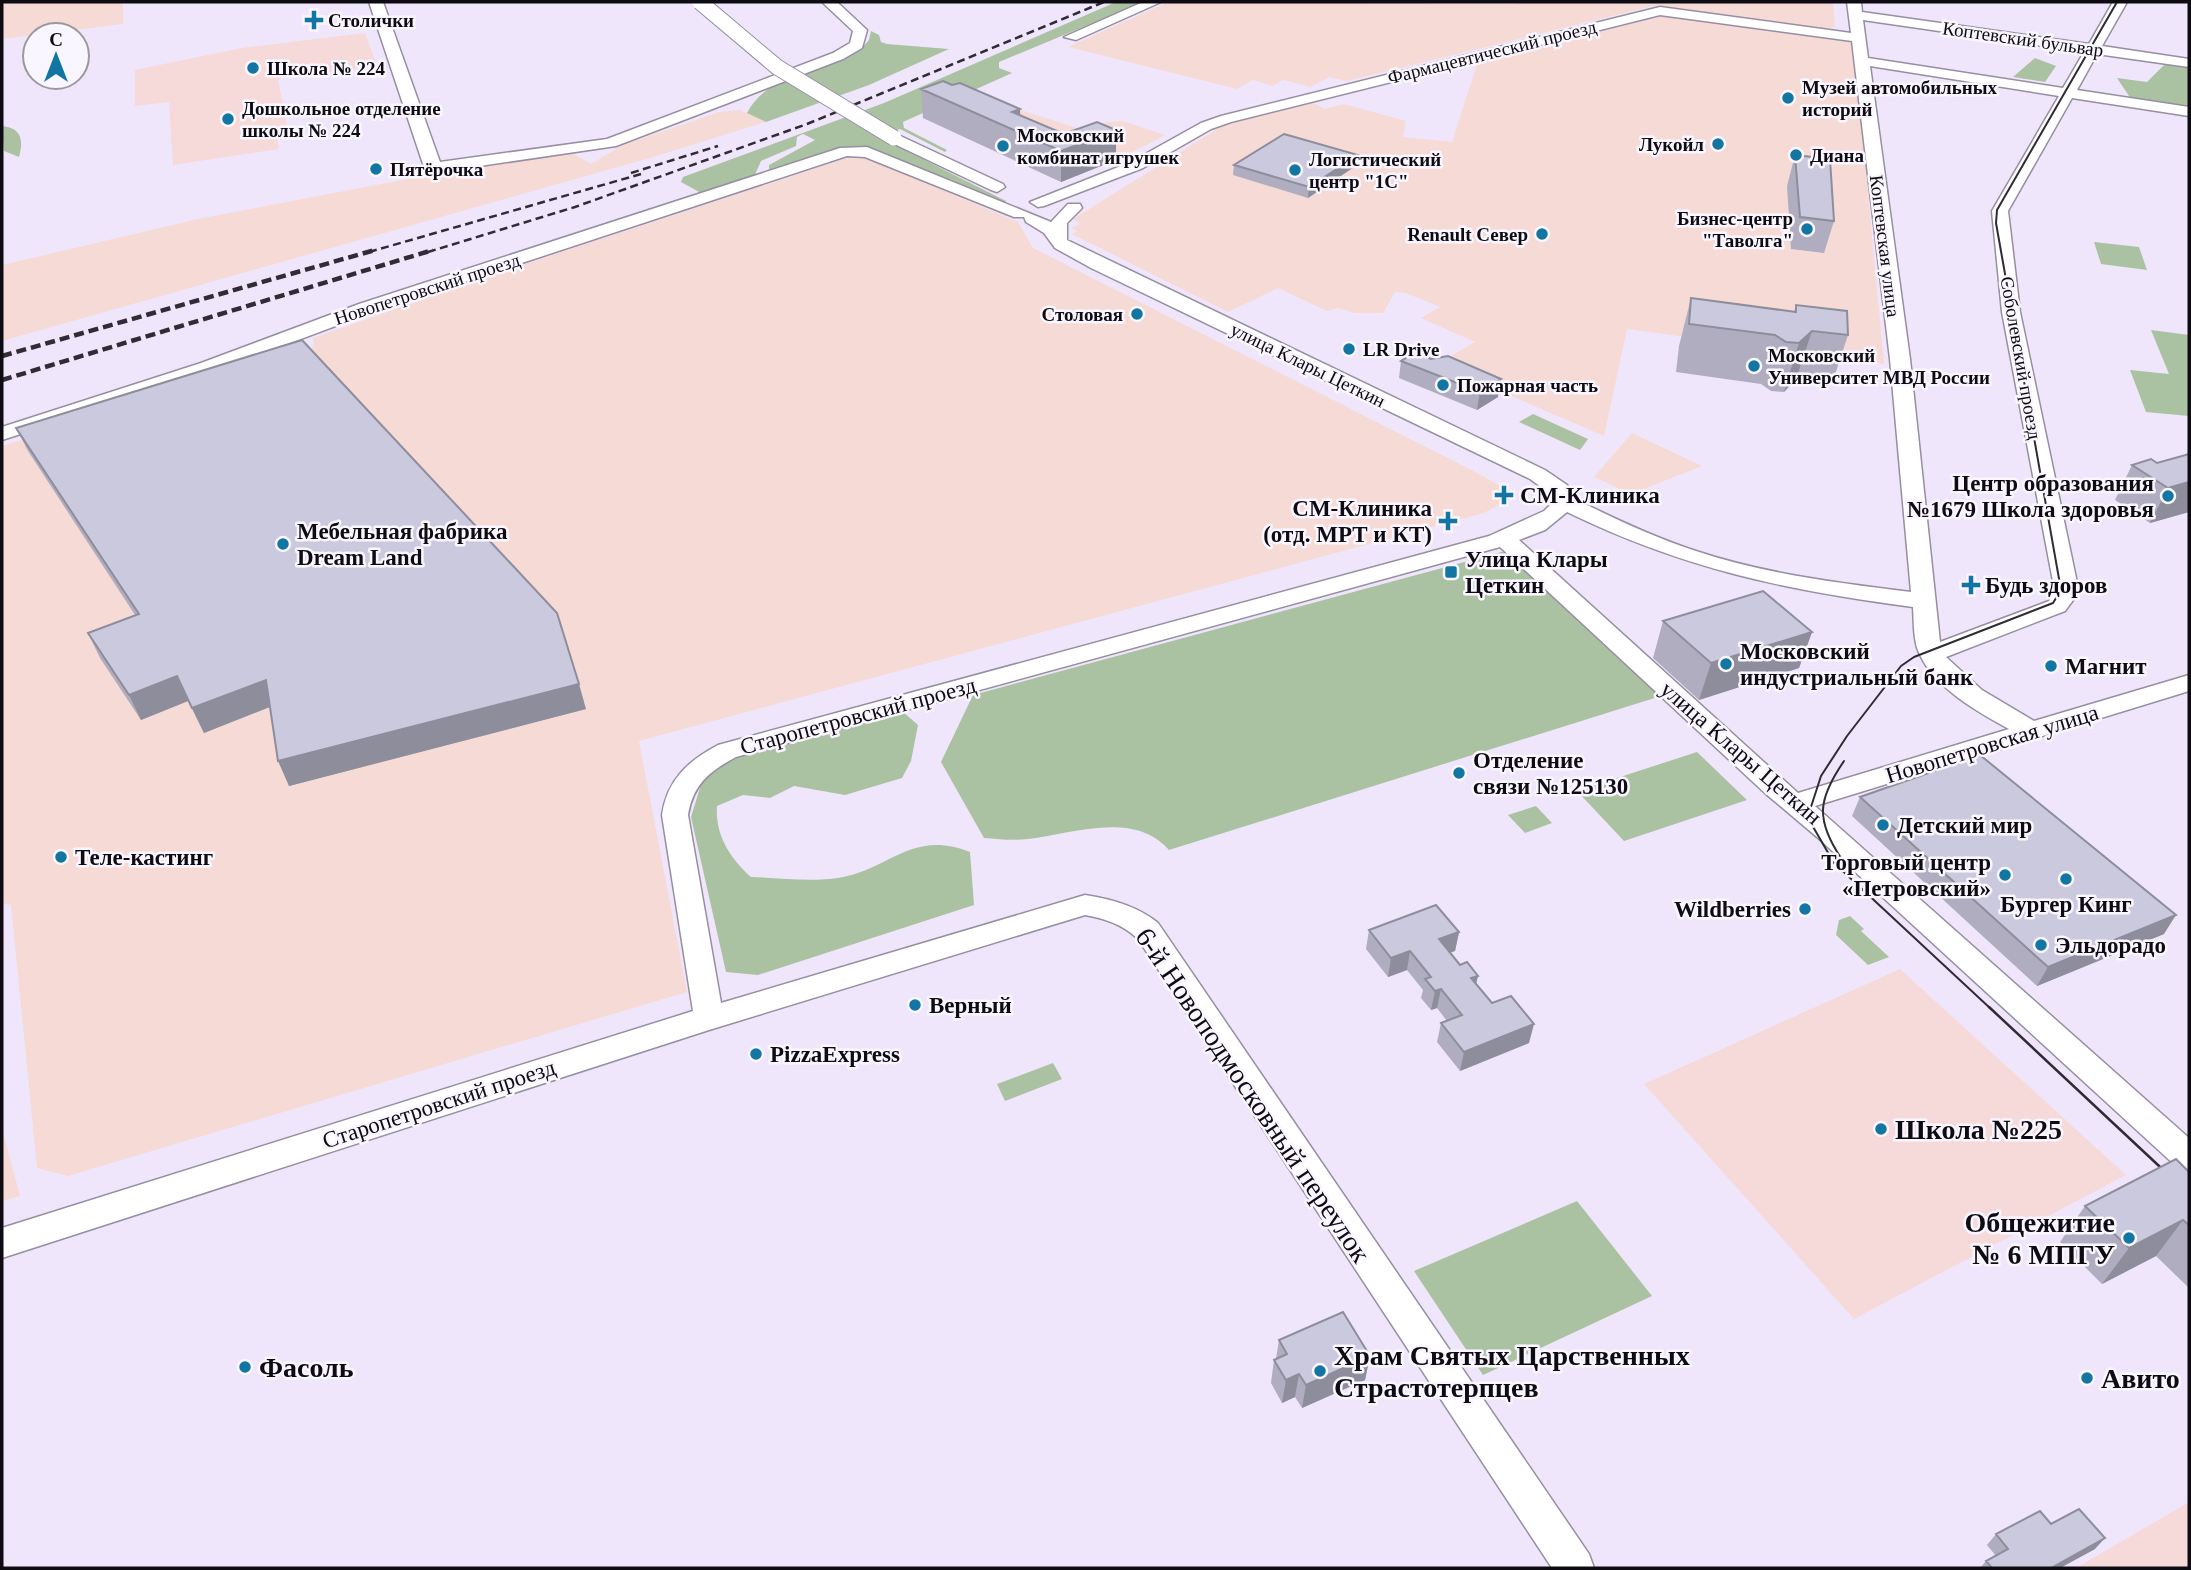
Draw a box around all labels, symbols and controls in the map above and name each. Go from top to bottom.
place label: Столички [328,10,414,31]
marker: Столички [306,12,322,28]
street label: Фармацевтический проезд [1385,16,1599,88]
street label: Коптевский бульвар [1941,17,2105,61]
north arrow [21,21,91,91]
text: С [49,29,63,50]
place label: Школа № 224 [267,58,386,79]
marker: Школа № 224 [245,60,261,76]
place label: Музей автомобильных историй [1802,77,1998,120]
marker: Музей автомобильных историй [1780,90,1796,106]
place label: Дошкольное отделение школы № 224 [242,98,441,141]
marker: Дошкольное отделение школы № 224 [220,111,236,127]
place label: Московский комбинат игрушек [1017,125,1179,168]
place label: Лукойл [1639,134,1704,155]
marker: Лукойл [1710,136,1726,152]
marker: Московский комбинат игрушек [995,138,1011,154]
place label: Диана [1810,145,1864,166]
marker: Диана [1788,147,1804,163]
place label: Логистический центр "1С" [1309,149,1441,192]
place label: Пятёрочка [390,159,484,180]
marker: Пятёрочка [368,161,384,177]
marker: Логистический центр "1С" [1287,162,1303,178]
street label: Коптевская улица [1866,174,1904,319]
place label: Бизнес-центр "Таволга" [1677,208,1793,251]
marker: Бизнес-центр "Таволга" [1799,221,1815,237]
place label: Renault Север [1407,224,1528,245]
marker: Renault Север [1534,226,1550,242]
street label: Новопетровский проезд [331,249,523,329]
street label: Соболевский проезд [1996,275,2046,442]
place label: Столовая [1041,304,1123,325]
marker: Столовая [1129,306,1145,322]
street label: улица Клары Цеткин [1227,318,1389,412]
place label: LR Drive [1363,339,1440,360]
marker: LR Drive [1341,341,1357,357]
place label: Московский Университет МВД России [1768,345,1990,388]
marker: Московский Университет МВД России [1746,358,1762,374]
place label: Пожарная часть [1457,375,1598,396]
marker: Пожарная часть [1435,377,1451,393]
place label: Центр образования №1679 Школа здоровья [1907,471,2154,522]
place label: СМ-Клиника [1520,483,1660,508]
marker: СМ-Клиника [1494,485,1514,505]
marker: Центр образования №1679 Школа здоровья [2160,488,2176,504]
place label: СМ-Клиника (отд. МРТ и КТ) [1263,496,1432,547]
marker: СМ-Клиника (отд. МРТ и КТ) [1438,511,1458,531]
place label: Мебельная фабрика Dream Land [297,519,508,570]
marker: Мебельная фабрика Dream Land [275,536,291,552]
place label: Улица Клары Цеткин [1465,547,1608,598]
marker: Улица Клары Цеткин [1443,564,1459,580]
place label: Будь здоров [1985,573,2107,598]
marker: Будь здоров [1963,577,1979,593]
place label: Московский индустриальный банк [1740,639,1974,690]
place label: Магнит [2065,654,2147,679]
marker: Московский индустриальный банк [1718,656,1734,672]
marker: Магнит [2043,658,2059,674]
street label: Старопетровский проезд [737,672,979,760]
street label: улица Клары Цеткин [1655,676,1827,830]
street label: Новопетровская улица [1883,700,2101,788]
place label: Отделение связи №125130 [1473,748,1628,799]
marker: Отделение связи №125130 [1451,765,1467,781]
place label: Детский мир [1897,813,2032,838]
marker: Детский мир [1875,817,1891,833]
place label: Теле-кастинг [75,845,213,870]
marker: Теле-кастинг [53,849,69,865]
place label: Торговый центр «Петровский» [1821,850,1991,901]
marker: Торговый центр «Петровский» [1997,867,2013,883]
marker: Бургер Кинг [2058,871,2074,887]
place label: Бургер Кинг [2000,892,2132,917]
place label: Wildberries [1674,897,1791,922]
marker: Wildberries [1797,901,1813,917]
street label: 6-й Новоподмосковный переулок [1129,922,1377,1268]
place label: Эльдорадо [2055,933,2166,958]
marker: Эльдорадо [2033,937,2049,953]
place label: Верный [929,993,1012,1018]
marker: Верный [907,997,923,1013]
place label: PizzaExpress [770,1042,900,1067]
marker: PizzaExpress [748,1046,764,1062]
street label: Старопетровский проезд [319,1054,559,1153]
place label: Школа №225 [1895,1114,2062,1145]
marker: Школа №225 [1873,1121,1889,1137]
place label: Общежитие № 6 МПГУ [1964,1207,2115,1270]
marker: Общежитие № 6 МПГУ [2121,1230,2137,1246]
place label: Храм Святых Царственных Страстотерпцев [1334,1340,1690,1403]
place label: Фасоль [259,1352,354,1383]
marker: Фасоль [237,1359,253,1375]
marker: Храм Святых Царственных Страстотерпцев [1312,1363,1328,1379]
place label: Авито [2101,1363,2180,1394]
marker: Авито [2079,1370,2095,1386]

